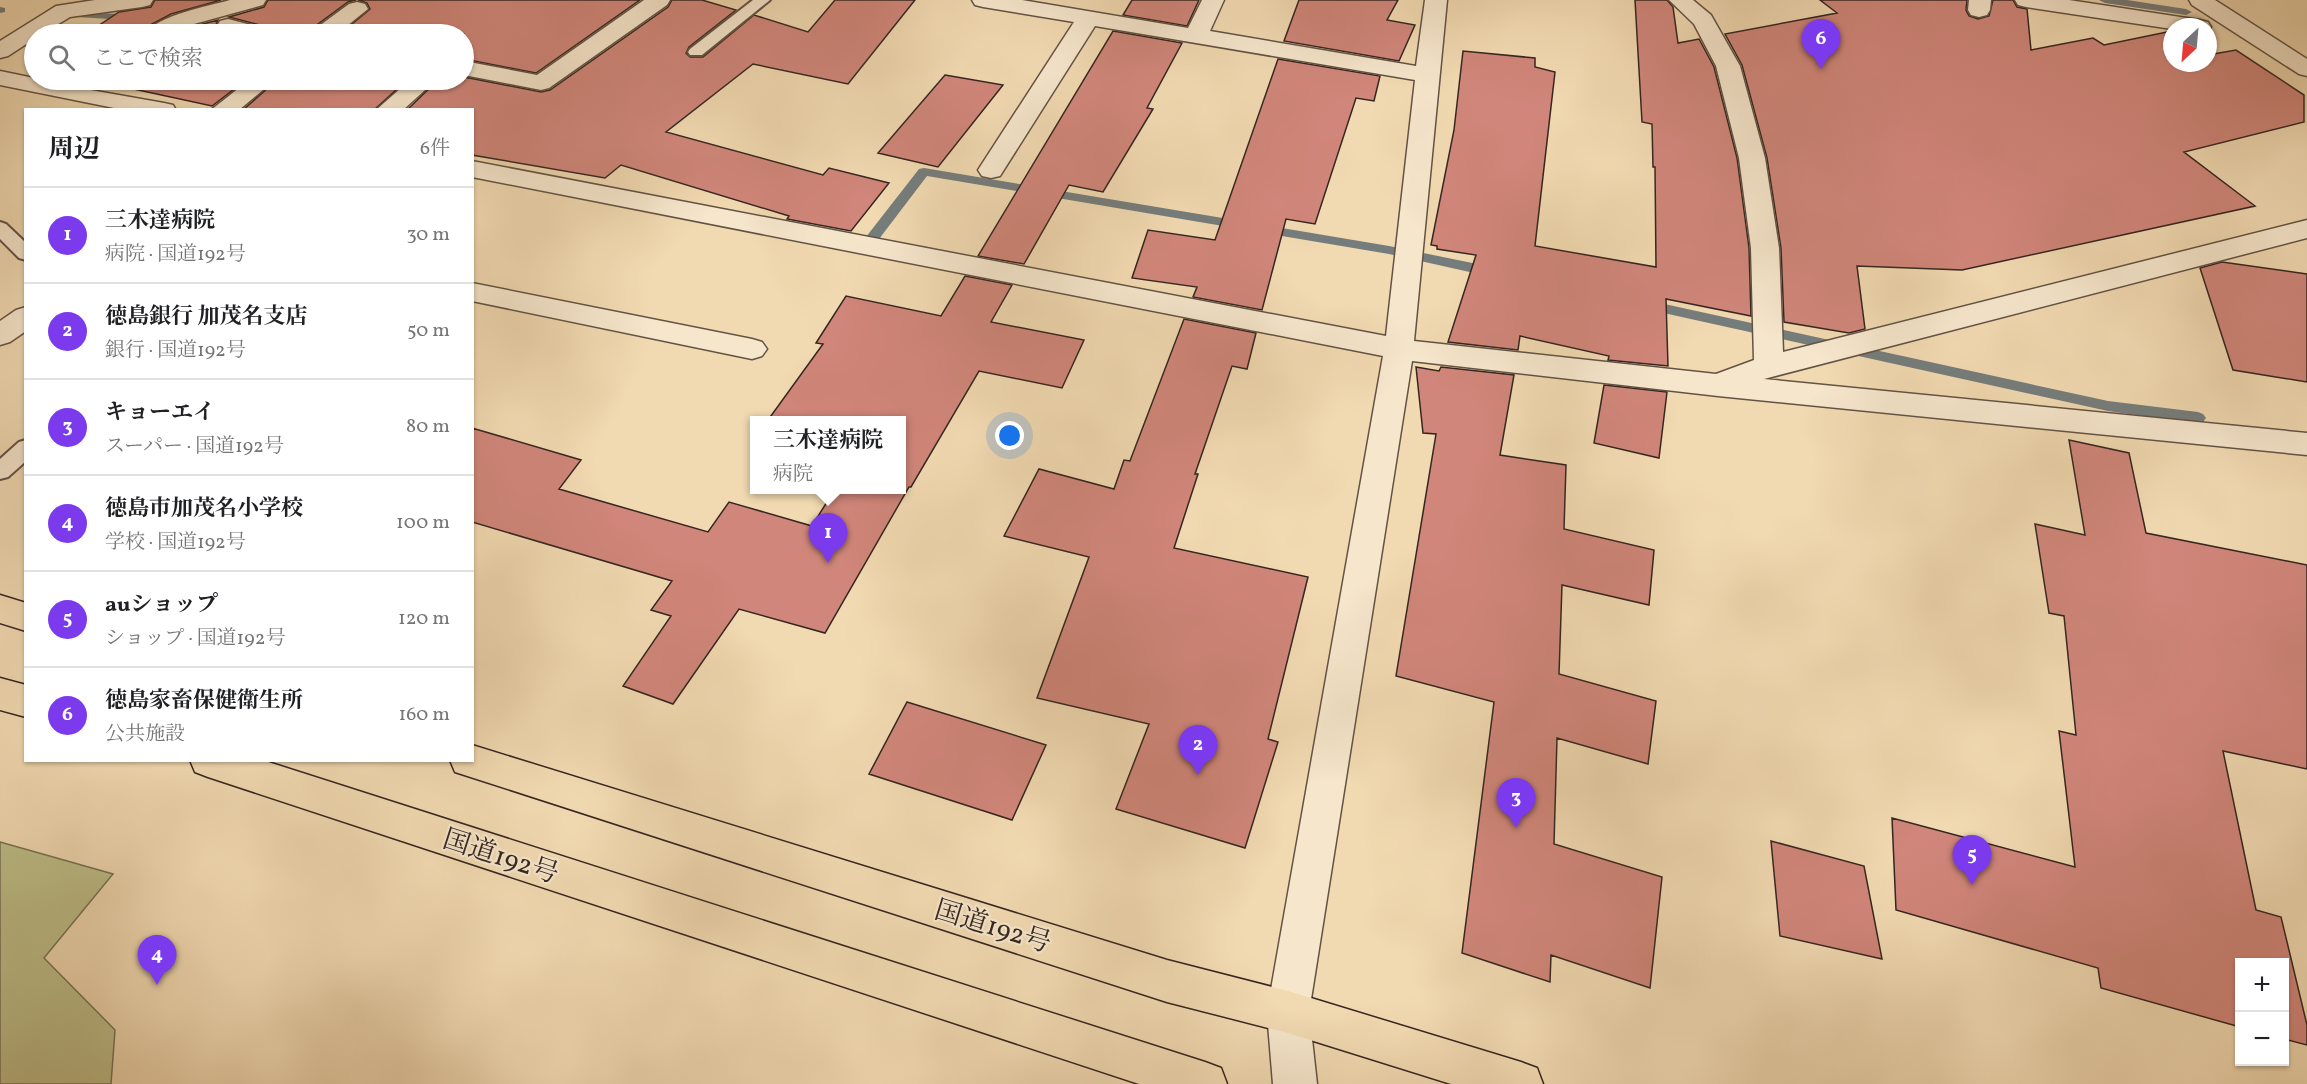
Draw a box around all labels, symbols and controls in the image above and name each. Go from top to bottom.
north arrow [2163,18,2217,72]
pin: 6 [1802,20,1840,69]
search box [24,24,474,90]
icon: search [45,41,78,74]
text: ここで検索 [93,44,203,75]
text: 周辺 [48,132,100,168]
text: 6件 [420,135,450,163]
text: 三木達病院 [105,206,215,237]
text: 1 [63,221,72,249]
text: 30 m [406,221,450,249]
text: 病院 · 国道192号 [105,241,246,269]
text: 徳島銀行 加茂名支店 [105,302,307,333]
text: 2 [62,317,73,345]
text: 50 m [407,317,450,345]
text: 銀行 · 国道192号 [105,337,246,365]
text: キョーエイ [105,398,215,429]
text: 3 [62,413,73,441]
text: 80 m [406,413,450,441]
popup [750,416,906,494]
your location [995,421,1024,450]
text: 三木達病院 [773,426,883,457]
text: スーパー · 国道192号 [105,433,284,461]
text: 病院 [773,461,813,489]
text: 徳島市加茂名小学校 [105,494,303,525]
text: 4 [61,509,74,537]
text: 100 m [396,509,450,537]
pin: 1 [808,514,848,563]
text: 学校 · 国道192号 [105,529,246,557]
text: auショップ [105,590,218,621]
text: 5 [63,605,72,633]
text: 120 m [398,605,450,633]
text: ショップ · 国道192号 [105,625,285,653]
text: 徳島家畜保健衛生所 [105,686,303,717]
text: 6 [62,701,73,729]
text: 160 m [398,701,450,729]
text: 公共施設 [105,721,185,749]
pin: 2 [1178,726,1218,775]
pin: 3 [1496,778,1536,828]
street label: 国道192号 [437,821,563,895]
pin: 5 [1952,836,1992,885]
street label: 国道192号 [929,892,1055,964]
pin: 4 [138,936,176,985]
map controls [2235,958,2289,1066]
button: + [2235,958,2289,1012]
button: − [2235,1012,2289,1066]

